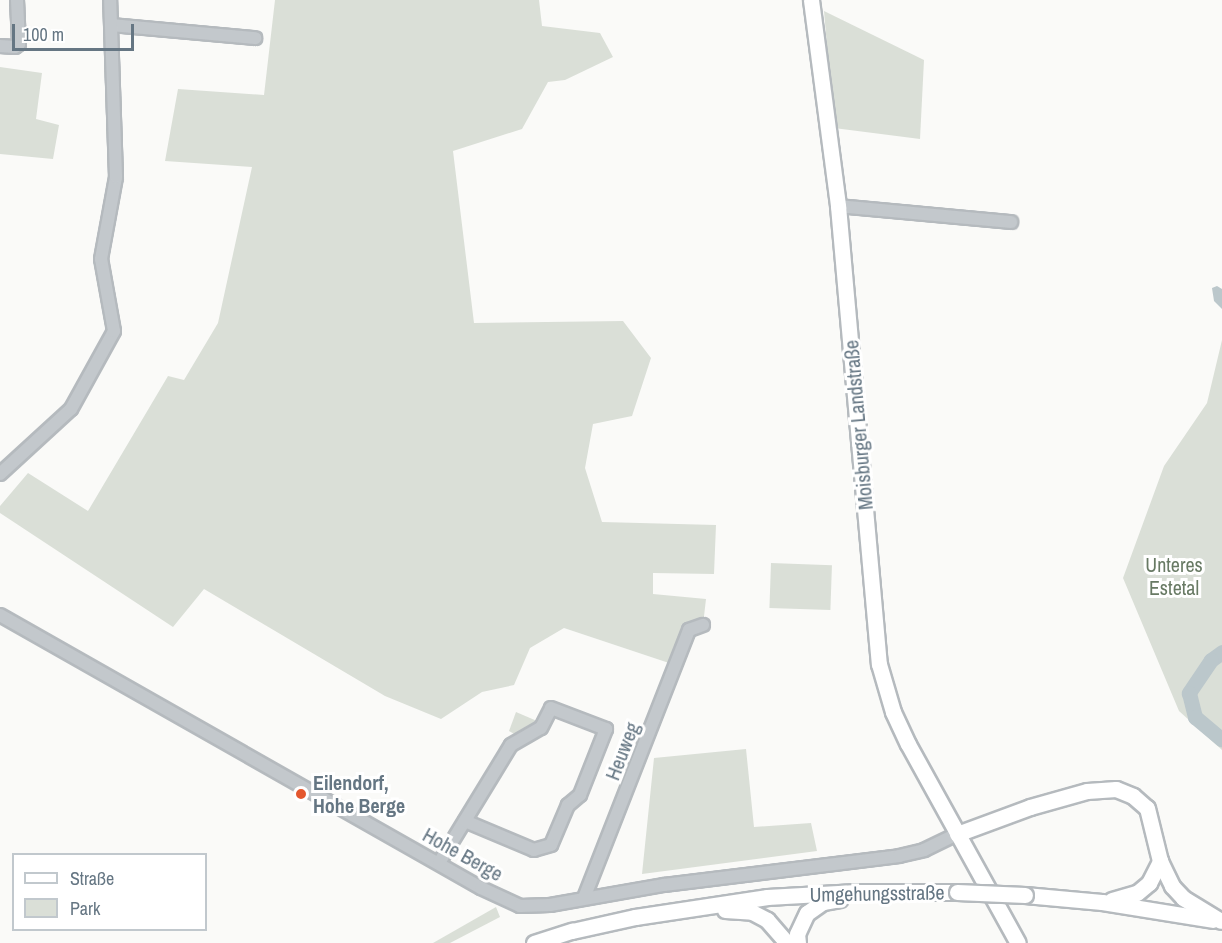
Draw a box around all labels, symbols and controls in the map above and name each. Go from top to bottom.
scale bar [15,12,136,50]
text: 100 m [23,22,64,47]
street label: Moisburger Landstraße [839,339,877,511]
park label: Unteres Estetal [1145,553,1203,600]
street label: Heuweg [600,719,644,783]
place label: Eilendorf, Hohe Berge [313,771,405,818]
marker: Eilendorf, Hohe Berge [294,787,308,801]
street label: Hohe Berge [419,822,507,886]
legend [12,853,207,931]
text: Straße [70,866,114,891]
street label: Umgehungsstraße [809,880,945,906]
text: Park [70,896,100,921]

